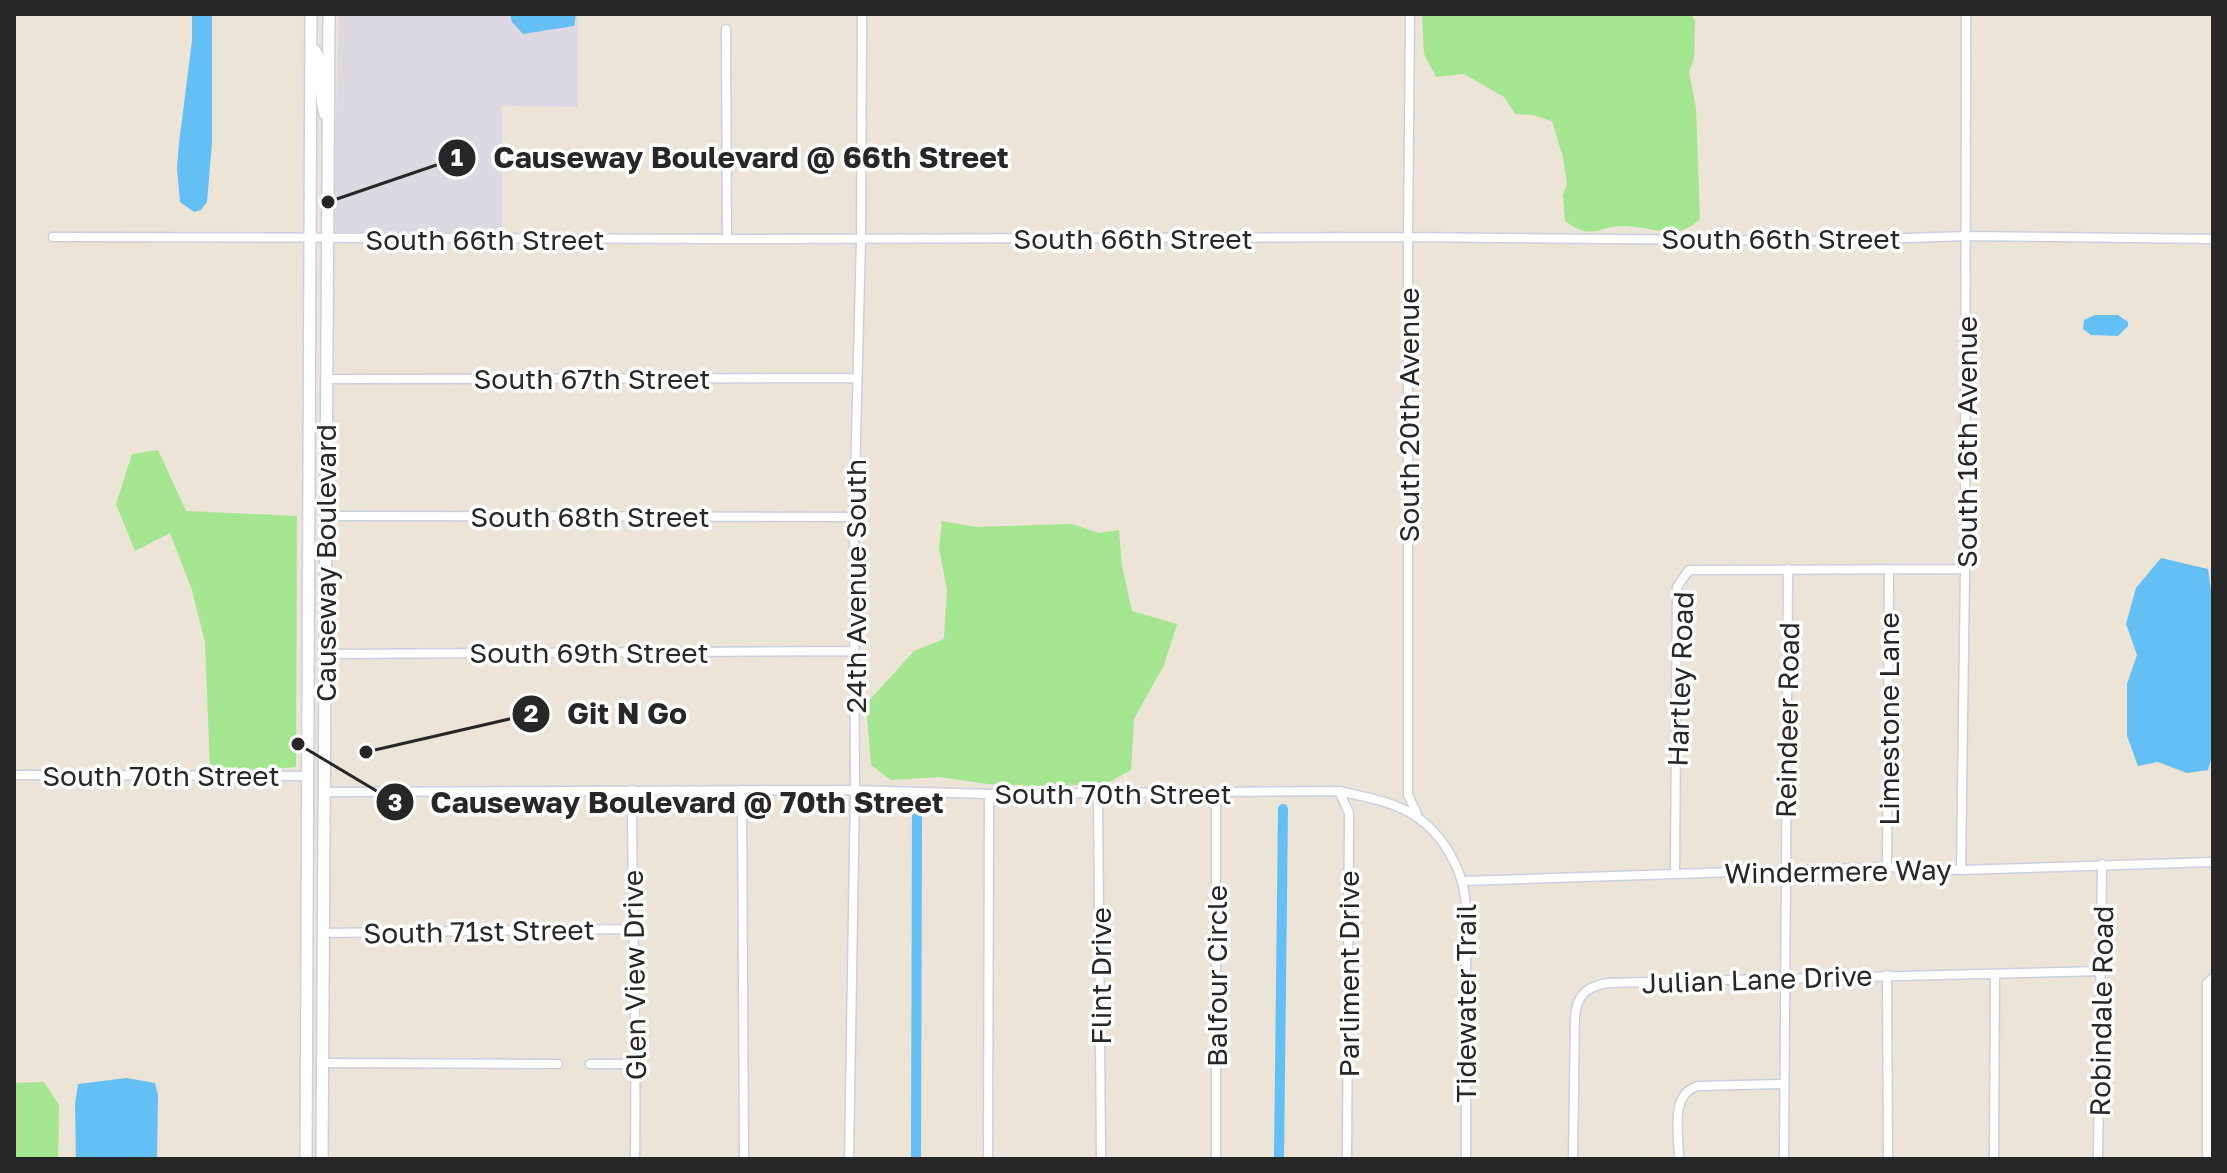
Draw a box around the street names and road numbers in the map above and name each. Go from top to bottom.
street label: South 66th Street [1013,222,1253,255]
street label: South 66th Street [1661,222,1901,255]
street label: South 66th Street [365,223,605,256]
street label: South 20th Avenue [1392,288,1425,542]
street label: South 16th Avenue [1950,316,1983,568]
street label: South 67th Street [473,362,711,395]
street label: Causeway Boulevard [309,424,342,702]
street label: 24th Avenue South [839,459,872,713]
street label: South 68th Street [470,500,710,533]
street label: Hartley Road [1660,591,1700,767]
street label: Limestone Lane [1872,612,1905,826]
street label: Reindeer Road [1769,622,1805,818]
street label: South 69th Street [469,636,709,669]
street label: South 70th Street [42,759,280,792]
street label: South 70th Street [994,777,1232,810]
street label: Windermere Way [1724,853,1952,889]
street label: Glen View Drive [616,870,652,1080]
street label: Parliment Drive [1332,871,1365,1077]
street label: Balfour Circle [1200,885,1233,1067]
street label: Tidewater Trail [1449,904,1482,1102]
street label: Robindale Road [2083,905,2119,1117]
street label: Flint Drive [1084,907,1117,1045]
street label: South 71st Street [363,912,595,950]
street label: Julian Lane Drive [1641,958,1873,1000]

